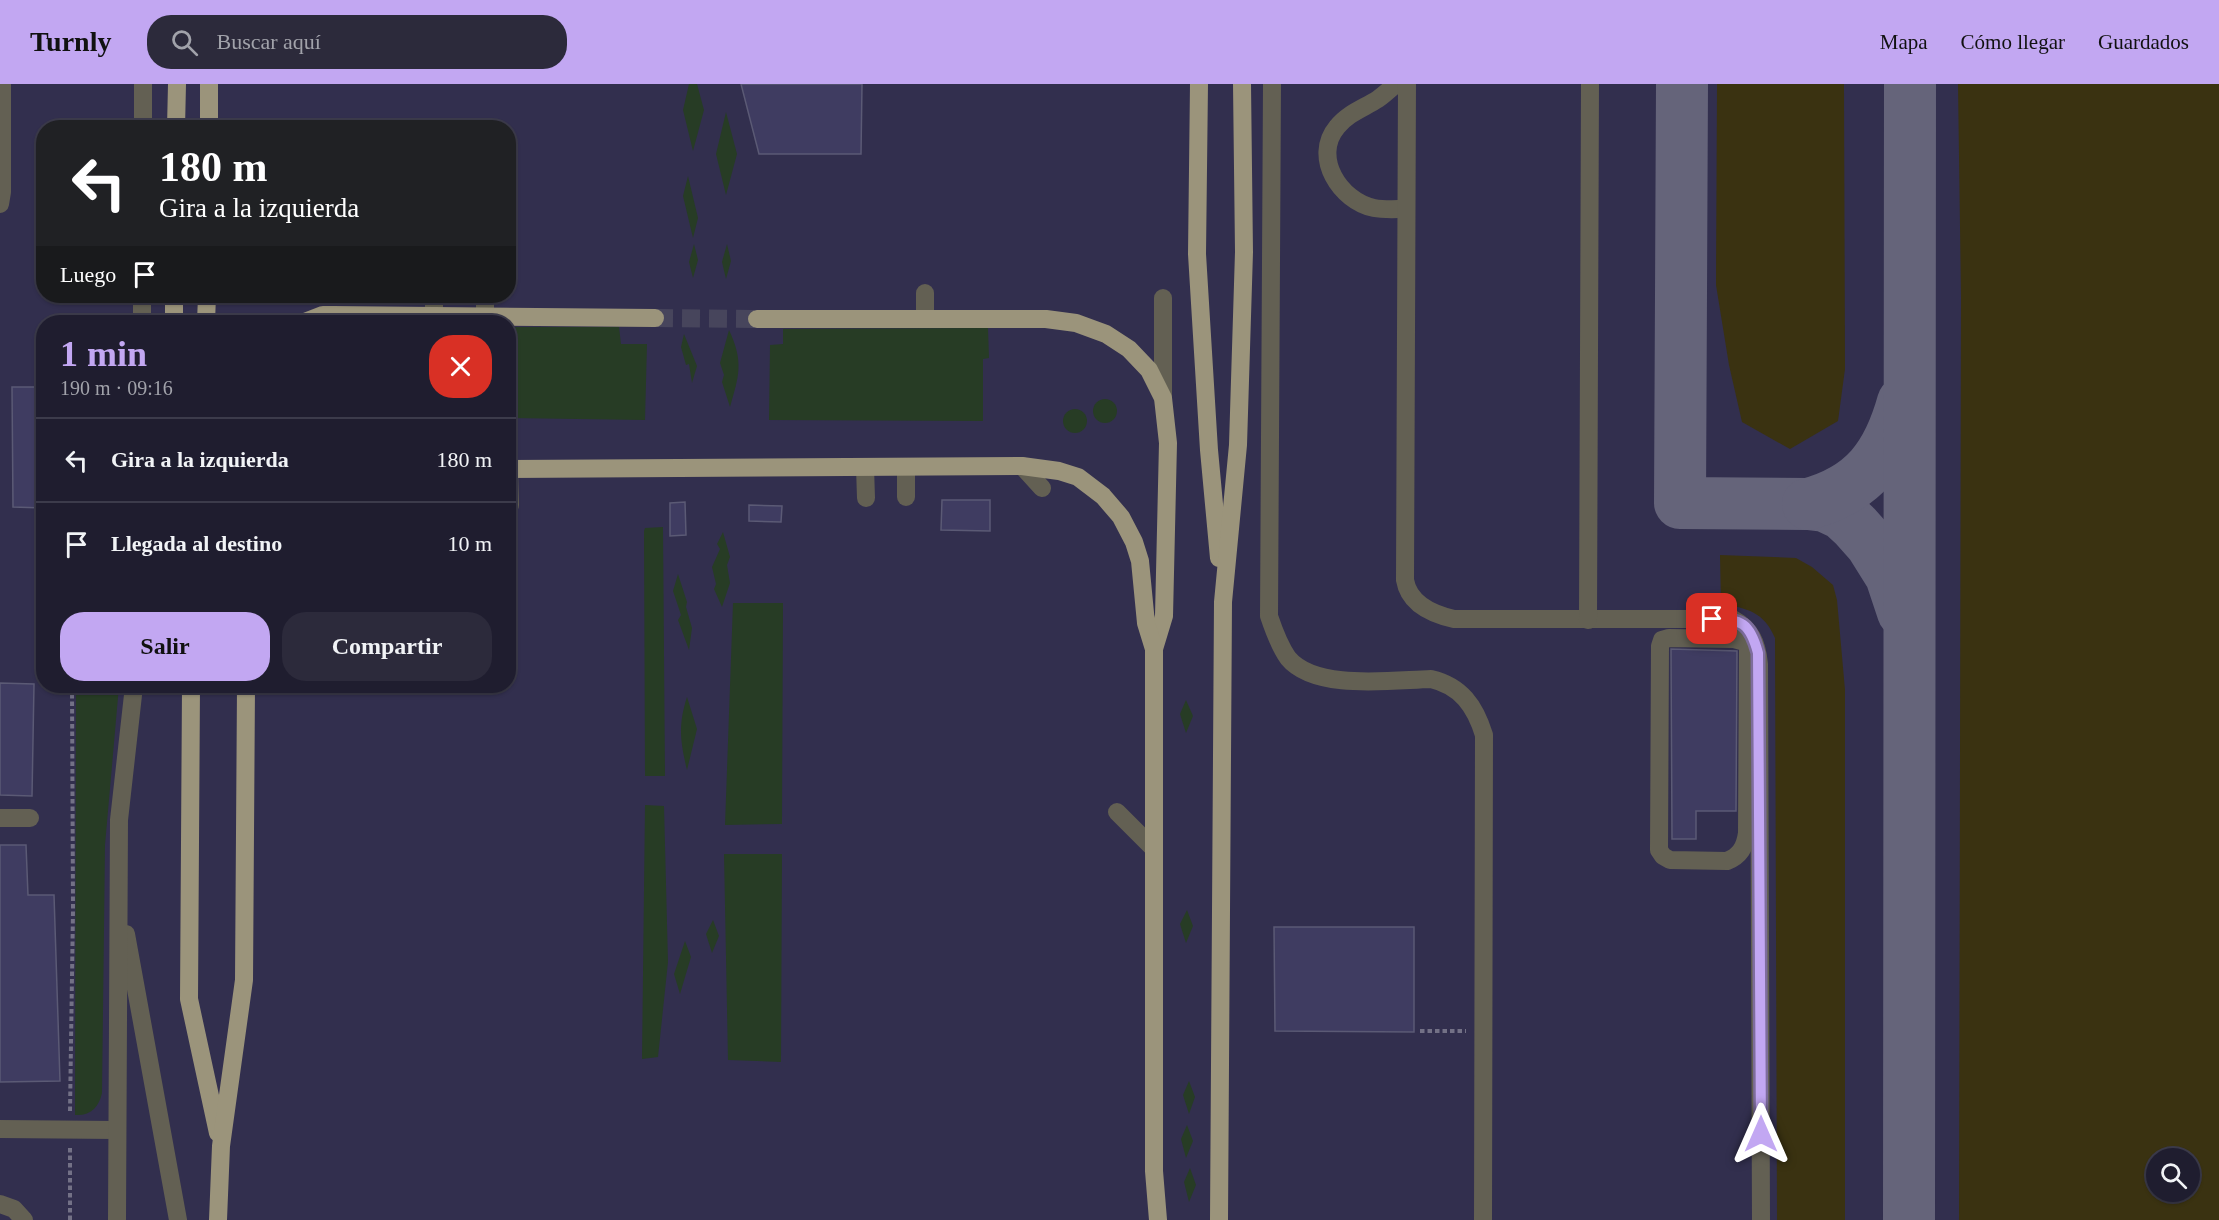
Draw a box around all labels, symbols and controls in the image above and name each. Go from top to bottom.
search box [147,15,567,69]
text: Turnly [30,26,111,57]
icon: search [168,26,201,59]
text: Buscar aquí [216,29,321,54]
text: Mapa [1880,30,1928,54]
text: Cómo llegar [1961,30,2065,54]
text: Guardados [2098,30,2189,54]
icon: left [60,144,138,222]
text: 180 m [159,144,268,190]
text: Gira a la izquierda [159,193,359,223]
icon: arrive [128,258,161,291]
text: Luego [60,262,116,287]
text: 1 min [60,334,147,374]
button: close [429,335,492,398]
text: 190 m · 09:16 [60,377,173,399]
icon: left [60,444,93,477]
text: Gira a la izquierda [111,447,289,472]
text: 180 m [436,447,492,472]
icon: arrive [60,528,93,561]
text: Llegada al destino [111,531,282,556]
text: 10 m [447,531,492,556]
pin [1686,593,1737,644]
icon: arrive [1695,602,1728,635]
button: Salir [60,612,270,681]
button: Compartir [282,612,492,681]
position arrow [1729,1102,1793,1166]
map controls [2146,1148,2200,1202]
button: search [2146,1148,2200,1202]

